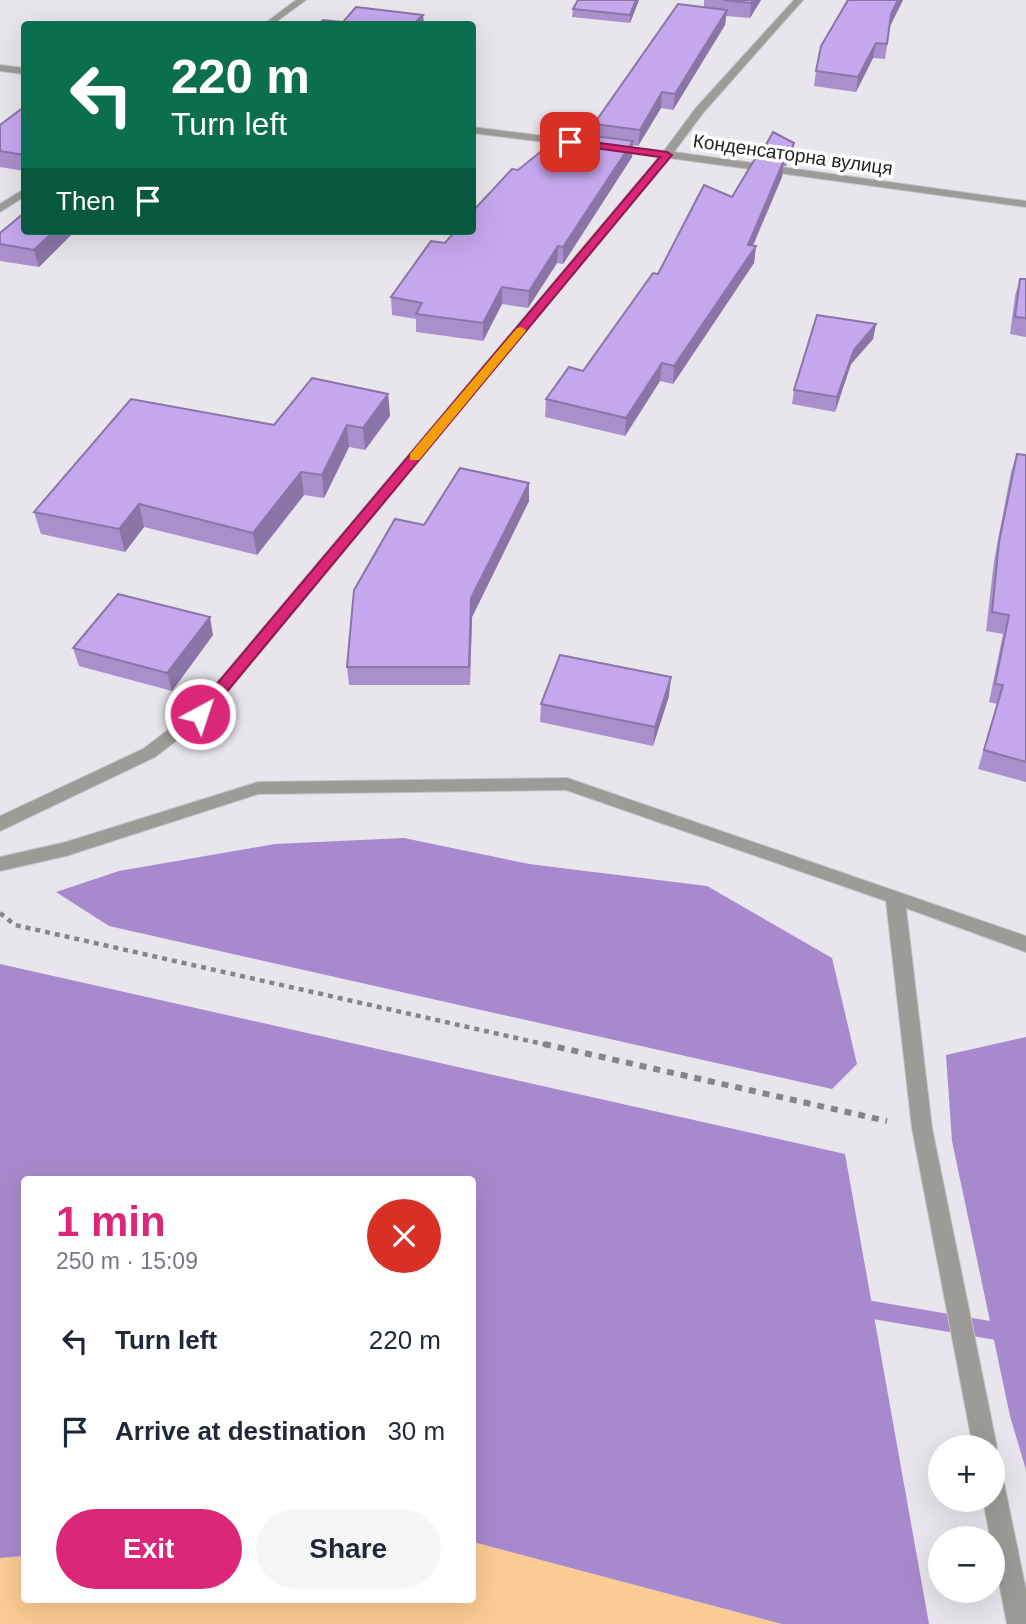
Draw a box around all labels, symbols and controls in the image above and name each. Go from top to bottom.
icon: left [56,49,147,140]
text: 220 m [171,49,310,103]
text: Turn left [171,106,287,142]
pin [540,112,600,172]
icon: arrive [551,123,589,161]
street label: Конденсаторна вулиця [692,130,894,179]
icon: arrive [129,182,167,220]
text: Then [56,186,115,216]
position arrow [163,677,237,751]
text: 1 min [56,1198,166,1245]
button: close [367,1199,441,1273]
text: 250 m · 15:09 [56,1248,198,1274]
icon: left [56,1322,94,1360]
text: Turn left [115,1325,217,1355]
text: 220 m [369,1325,441,1355]
icon: arrive [56,1413,94,1451]
text: Arrive at destination [115,1416,366,1446]
text: 30 m [387,1416,445,1446]
map controls [928,1435,1005,1603]
button: + [928,1435,1005,1512]
button: Exit [56,1509,242,1589]
button: Share [256,1509,441,1589]
button: − [928,1526,1005,1603]

